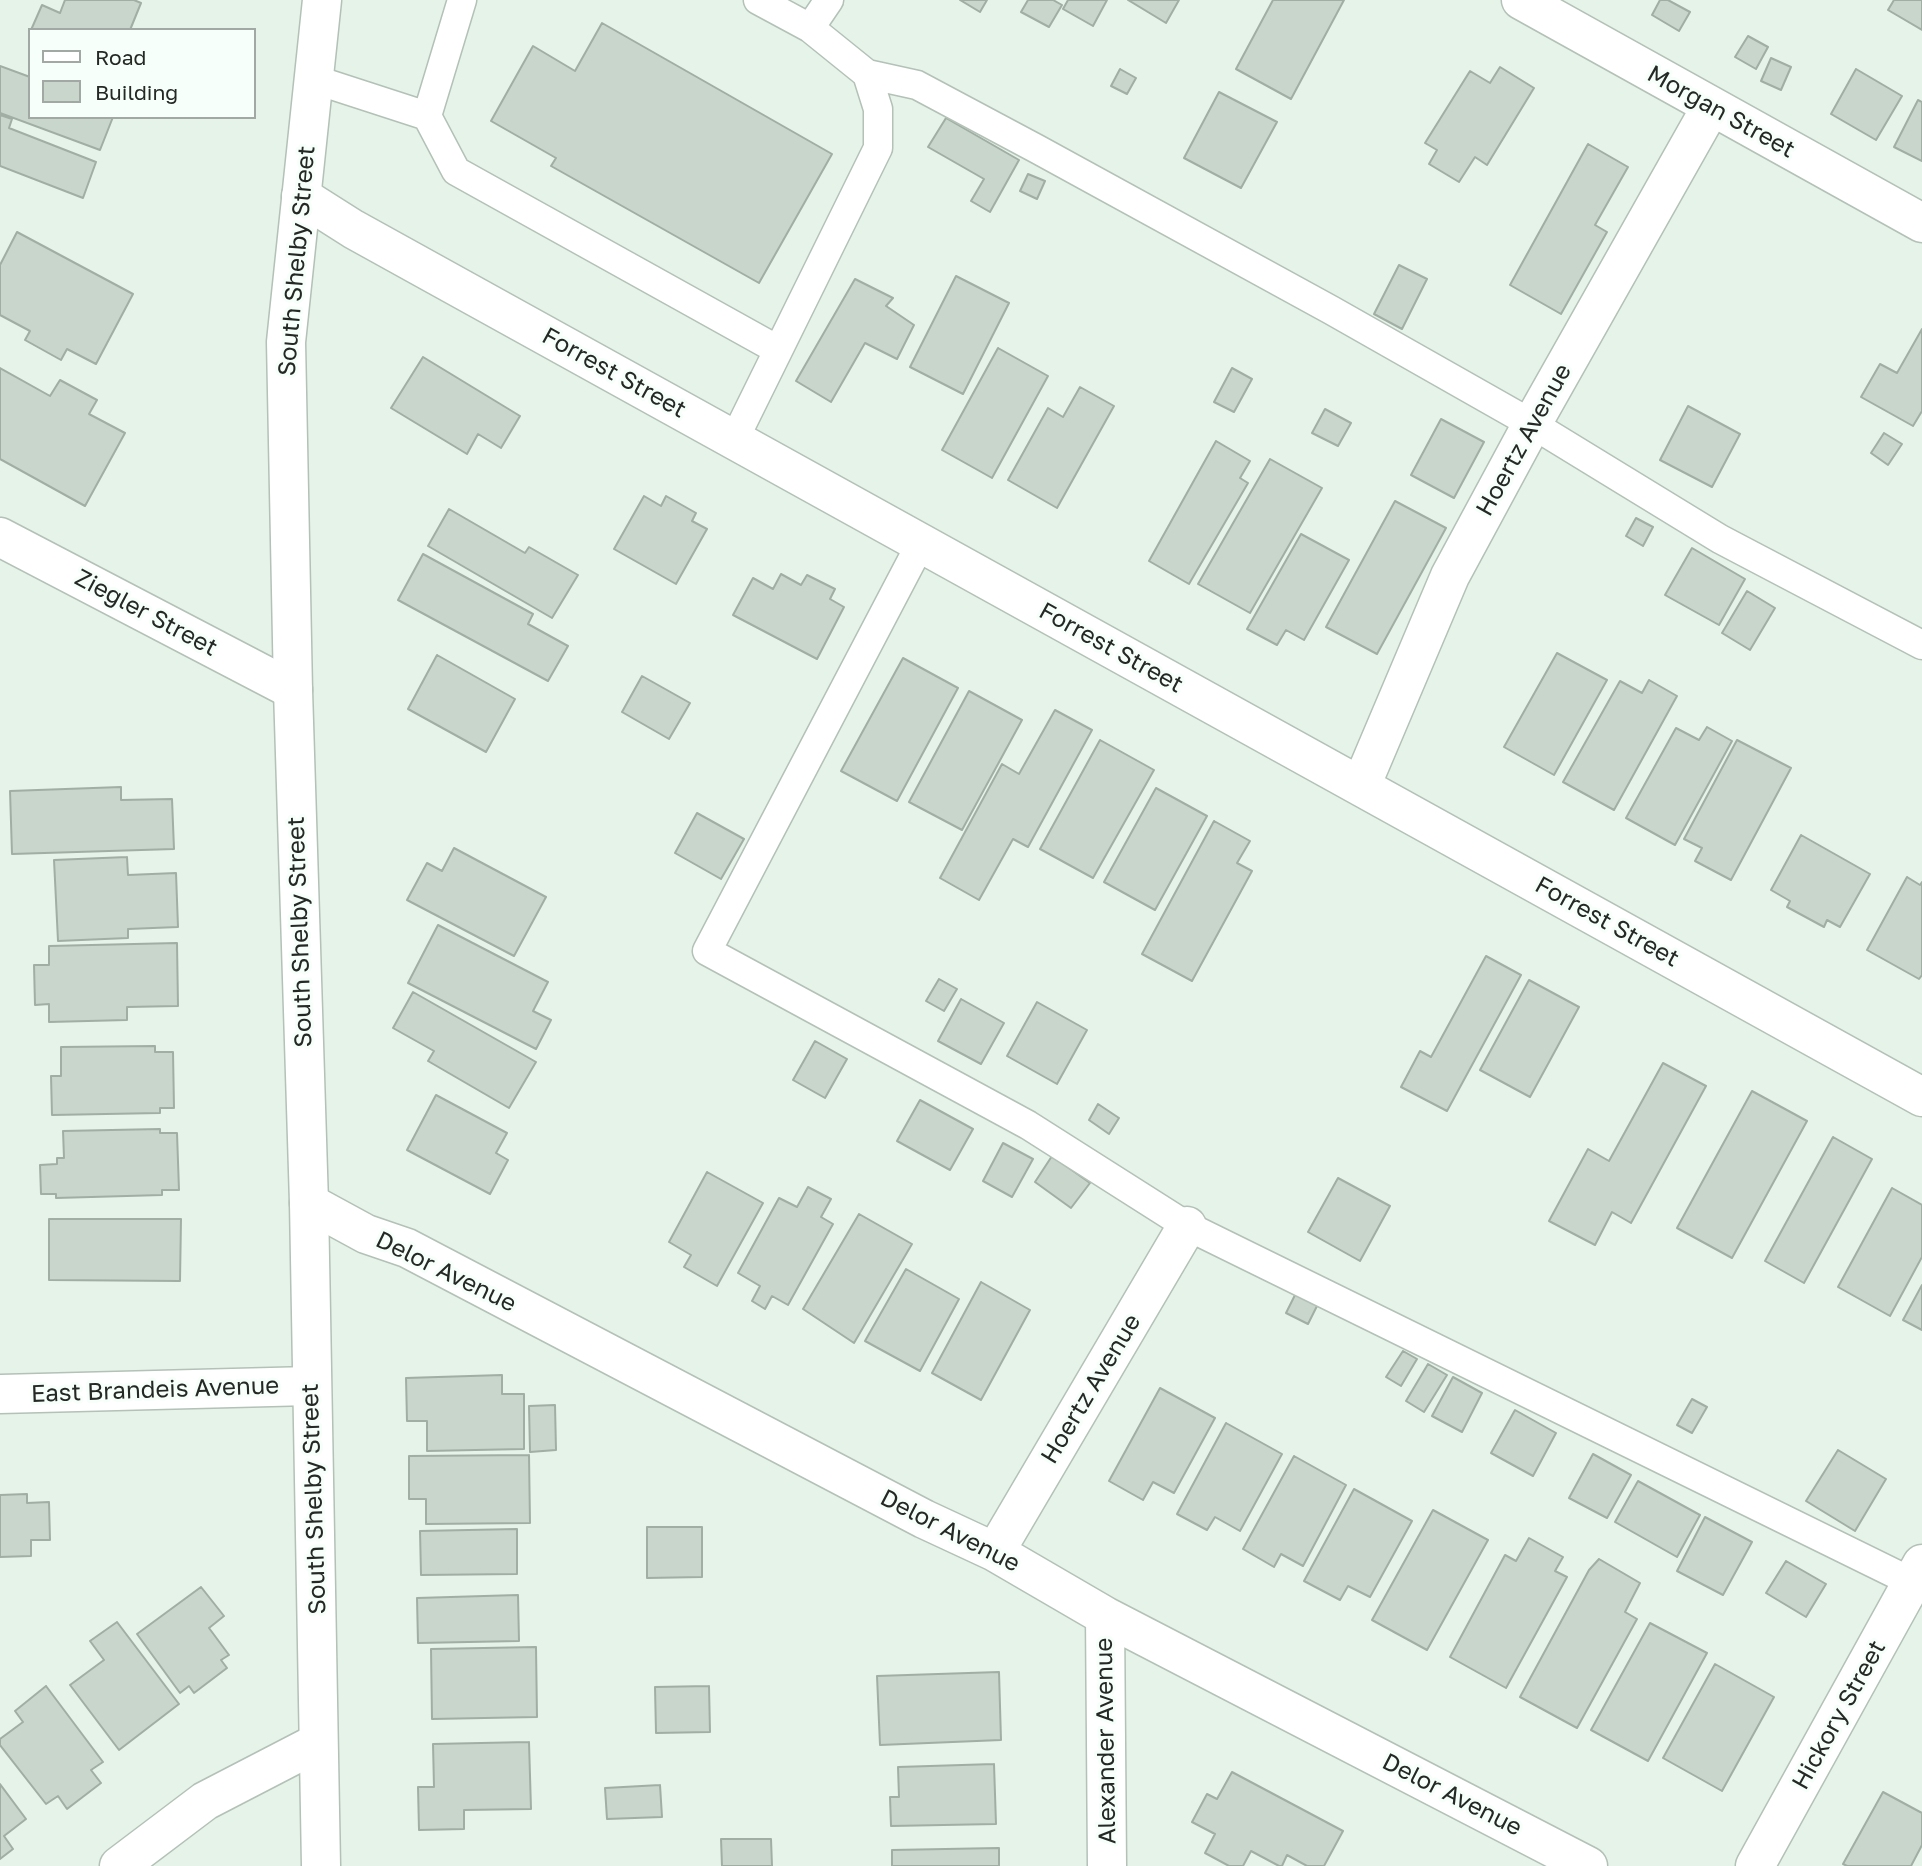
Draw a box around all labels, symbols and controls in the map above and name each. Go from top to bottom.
legend [28,28,256,119]
text: Road [95,44,146,70]
street label: Morgan Street [1642,60,1800,164]
text: Building [95,79,178,105]
street label: South Shelby Street [273,145,321,377]
street label: Forrest Street [537,322,691,424]
street label: Hoertz Avenue [1470,359,1578,521]
street label: Ziegler Street [70,563,222,663]
street label: Forrest Street [1034,597,1188,699]
street label: South Shelby Street [282,816,318,1048]
street label: Forrest Street [1530,871,1684,973]
street label: Delor Avenue [371,1226,521,1318]
street label: Hoertz Avenue [1035,1309,1147,1469]
street label: East Brandeis Avenue [30,1371,280,1409]
street label: South Shelby Street [296,1383,332,1615]
street label: Delor Avenue [875,1484,1025,1578]
street label: Hickory Street [1786,1636,1892,1794]
street label: Alexander Avenue [1090,1638,1122,1844]
street label: Delor Avenue [1377,1748,1527,1842]

